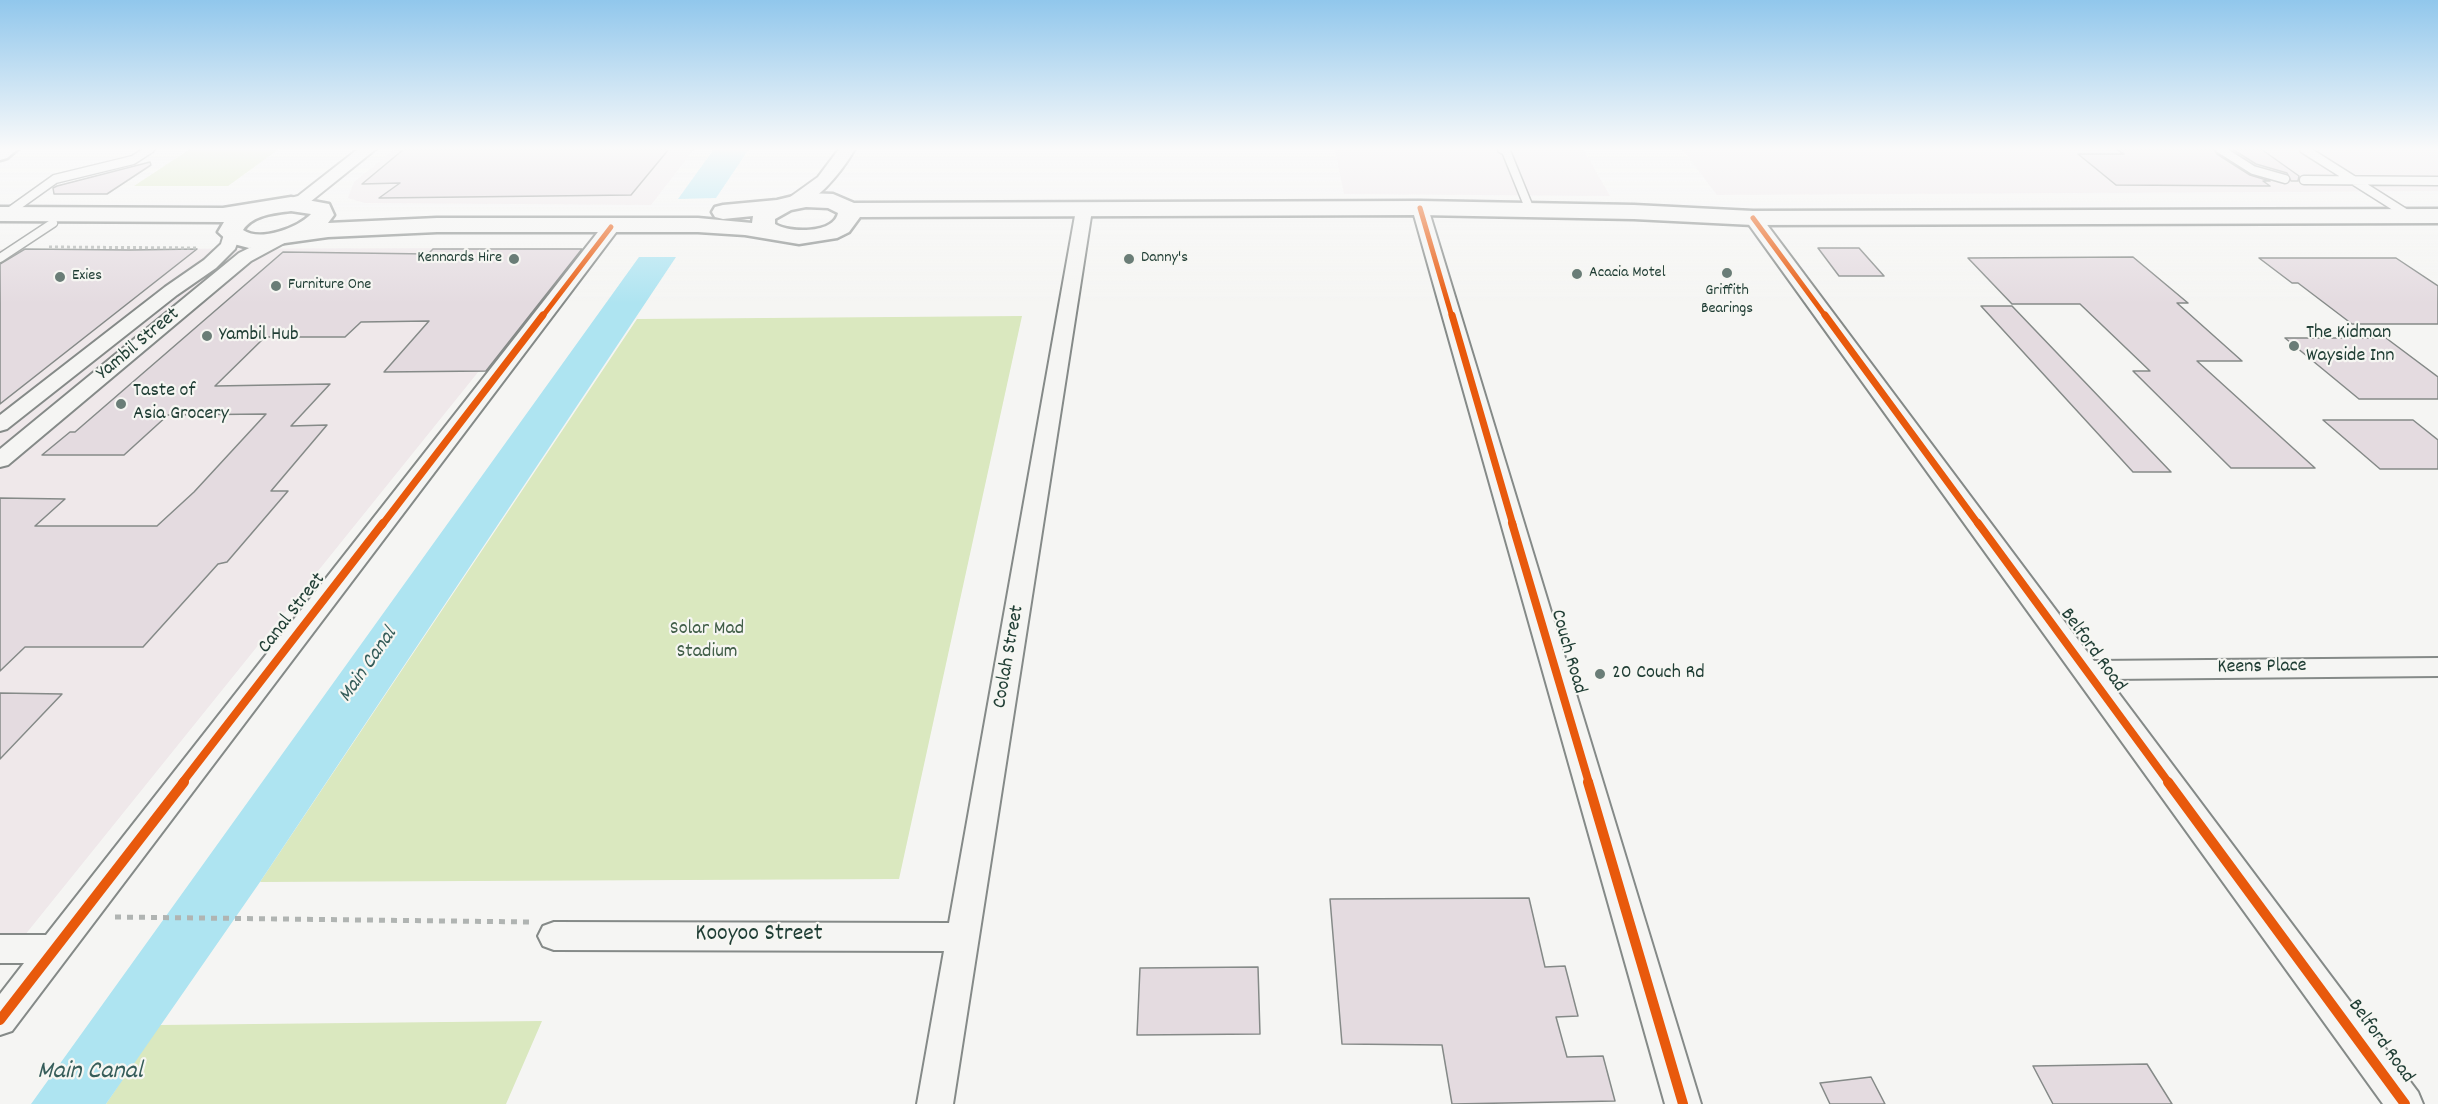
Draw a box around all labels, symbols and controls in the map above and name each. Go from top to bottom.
place label: Kennards Hire [417,249,502,269]
place label: Danny's [1141,249,1188,269]
marker: Kennards Hire [507,252,521,266]
marker: Danny's [1122,252,1136,266]
place label: Acacia Motel [1589,264,1665,284]
marker: Griffith Bearings [1720,266,1734,280]
place label: Exies [72,267,102,287]
marker: Acacia Motel [1570,267,1584,281]
marker: Exies [53,270,67,284]
place label: Furniture One [288,276,371,296]
marker: Furniture One [269,279,283,293]
place label: Griffith Bearings [1701,282,1753,320]
street label: Yambil Street [93,303,185,387]
place label: The Kidman Wayside Inn [2306,322,2394,369]
place label: Yambil Hub [219,324,299,348]
marker: Yambil Hub [200,329,214,343]
marker: The Kidman Wayside Inn [2287,339,2301,353]
place label: Taste of Asia Grocery [133,380,229,427]
marker: Taste of Asia Grocery [114,397,128,411]
street label: Canal Street [254,569,332,659]
street label: Coolah Street [989,604,1031,710]
street label: Belford Road [2054,604,2130,698]
street label: Couch Road [1544,607,1590,697]
park label: Solar Mad Stadium [670,618,744,665]
water label: Main Canal [334,624,404,708]
street label: Keens Place [2217,655,2307,681]
place label: 20 Couch Rd [1612,662,1705,686]
marker: 20 Couch Rd [1593,667,1607,681]
street label: Kooyoo Street [695,922,823,950]
street label: Belford Road [2342,995,2418,1089]
water label: Main Canal [37,1057,143,1089]

